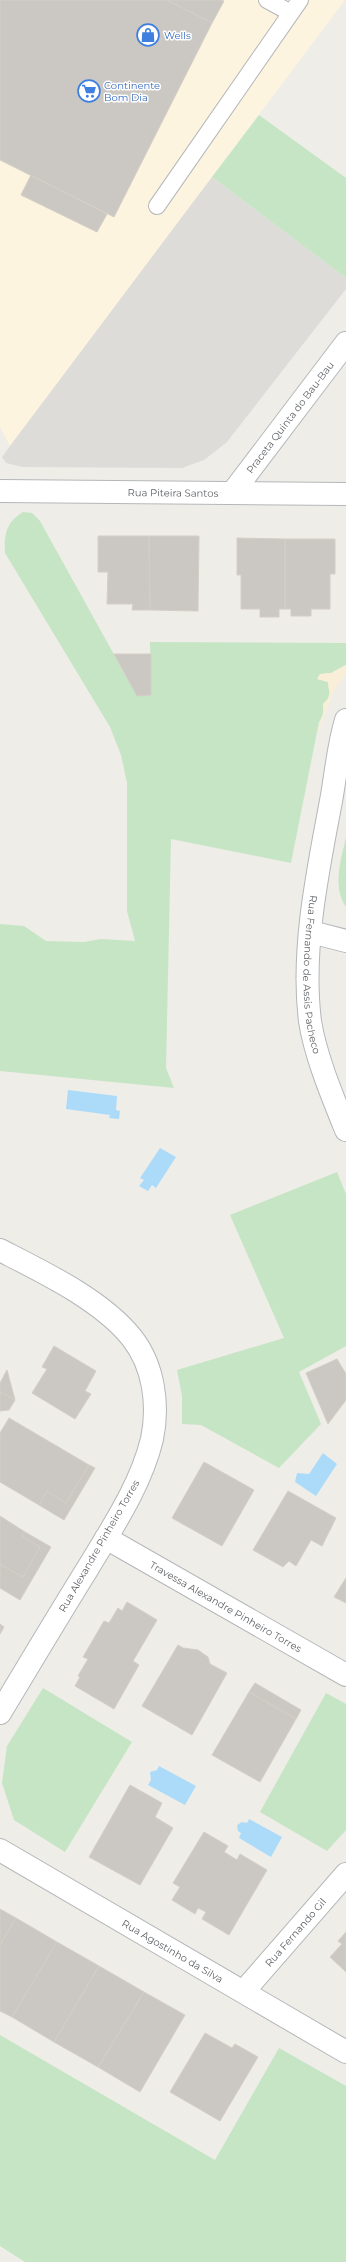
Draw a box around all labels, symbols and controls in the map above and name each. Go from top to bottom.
shop icon: Wells [135,22,161,48]
place label: Wells [164,29,191,42]
supermarket icon: Continente Bom Dia [76,78,102,104]
place label: Continente Bom Dia [104,79,160,104]
street label: Praceta Quinta do Bau-Bau [243,358,336,476]
street label: Rua Piteira Santos [127,486,219,499]
street label: Rua Fernando de Assis Pacheco [301,894,324,1055]
street label: Rua Alexandre Pinheiro Torres [56,1477,142,1614]
street label: Travessa Alexandre Pinheiro Torres [148,1558,304,1655]
street label: Rua Fernando Gil [262,1895,329,1969]
street label: Rua Agostinho da Silva [120,1916,226,1985]

